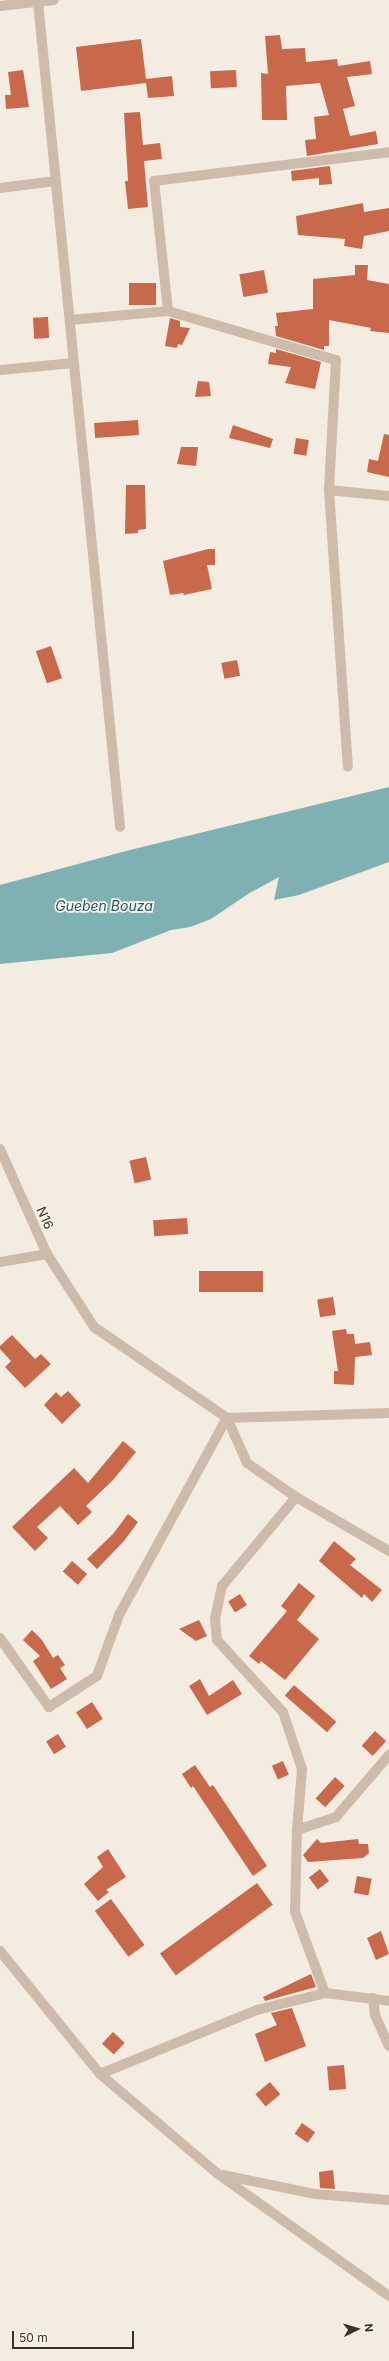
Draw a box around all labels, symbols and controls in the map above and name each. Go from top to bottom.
water label: Gueben Bouza [55,898,153,914]
street label: N16 [33,1204,57,1232]
north arrow [337,2309,377,2349]
scale bar [14,2323,136,2349]
text: N [362,2323,376,2333]
text: 50 m [19,2330,48,2345]

